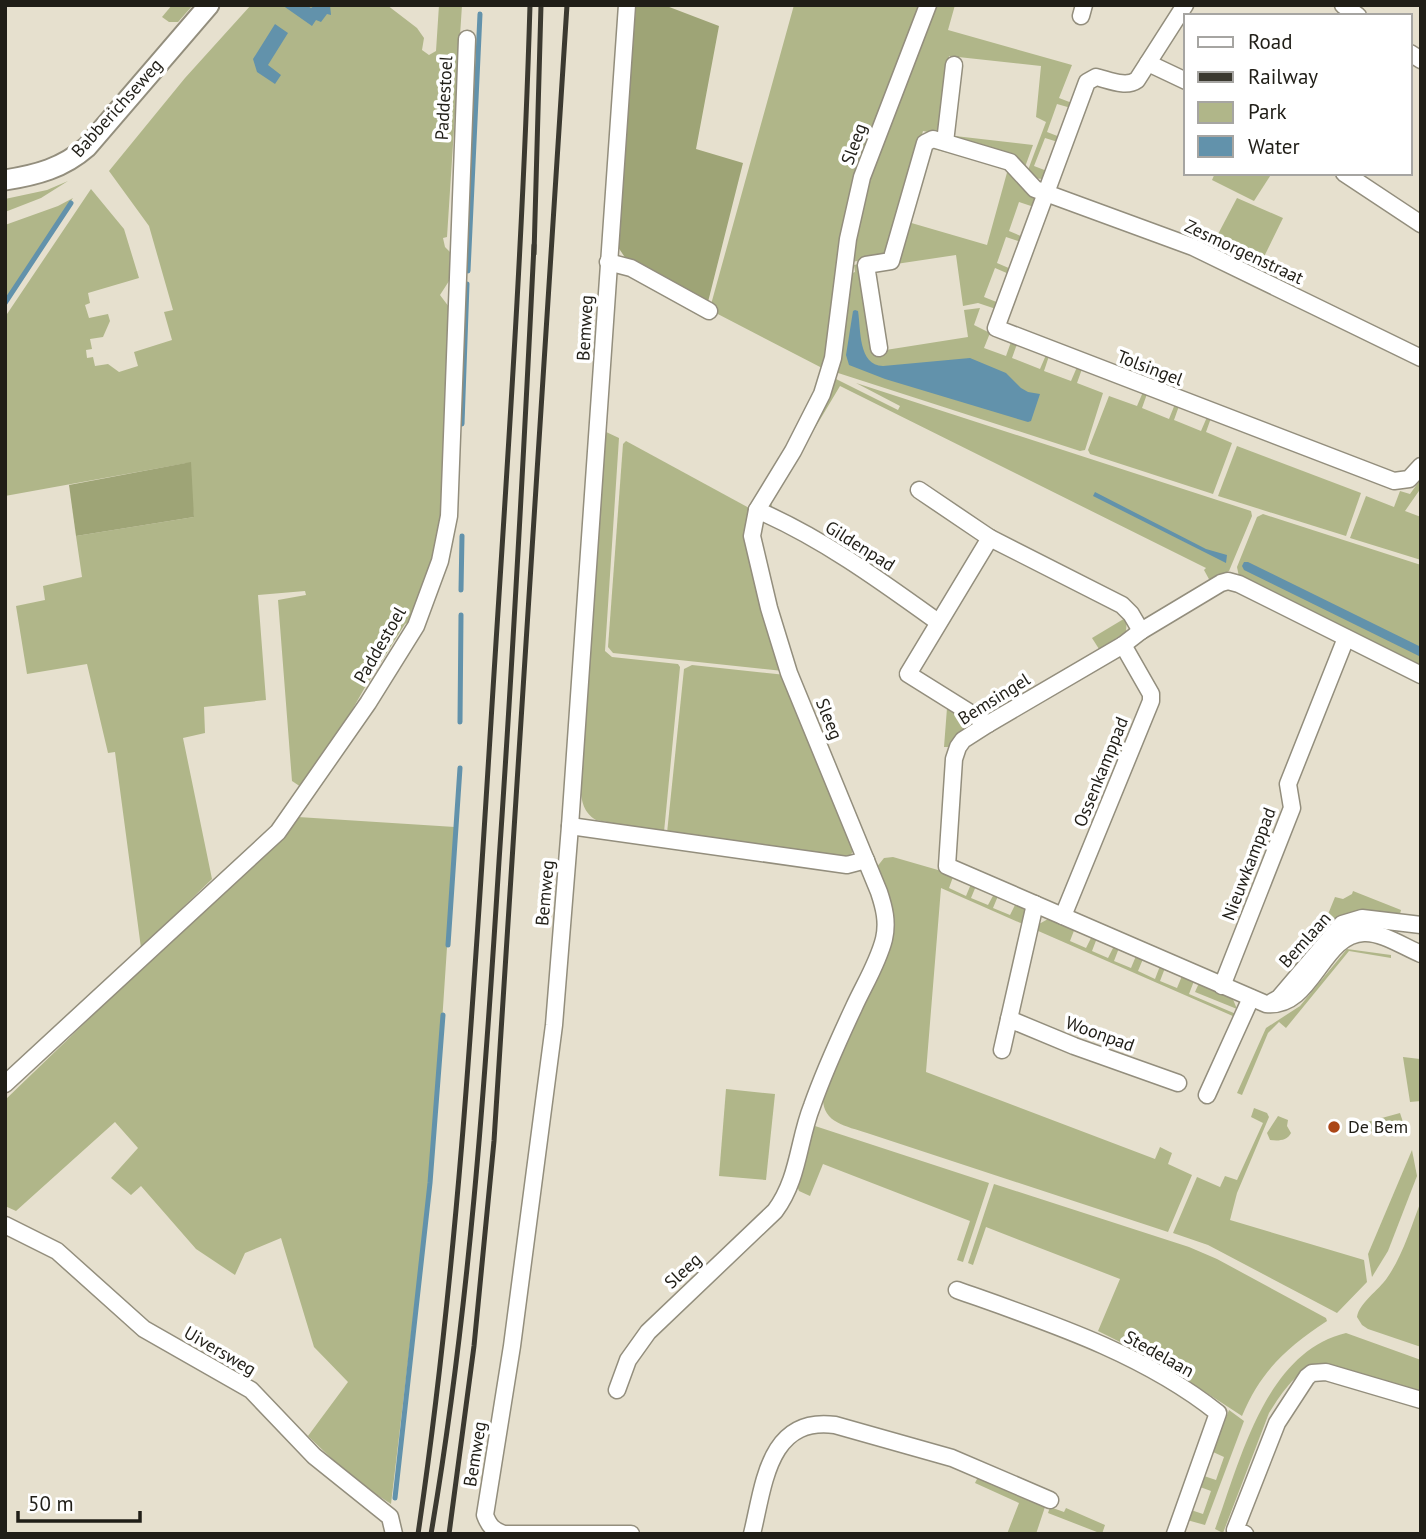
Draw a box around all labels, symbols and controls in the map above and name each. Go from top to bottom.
legend [1184,14,1412,175]
text: Road [1248,28,1292,55]
street label: Babberichseweg [66,53,167,162]
street label: Paddestoel [430,54,457,141]
text: Railway [1248,63,1318,90]
text: Park [1248,98,1287,125]
street label: Sleeg [835,120,872,168]
text: Water [1248,133,1300,160]
street label: Zesmorgenstraat [1181,214,1307,289]
street label: Bemweg [571,294,598,361]
street label: Tolsingel [1114,344,1187,391]
street label: Gildenpad [821,515,899,576]
street label: Paddestoel [349,602,411,687]
street label: Bemsingel [953,667,1035,730]
street label: Sleeg [811,695,848,743]
street label: Ossenkamppad [1068,713,1133,830]
street label: Nieuwkamppad [1216,804,1281,924]
street label: Bemweg [530,859,559,927]
street label: Bemlaan [1274,907,1336,972]
street label: Woonpad [1063,1010,1138,1057]
place label: De Bem [1348,1115,1408,1138]
marker: De Bem [1326,1119,1342,1135]
street label: Sleeg [659,1248,706,1293]
street label: Uiversweg [180,1321,260,1380]
street label: Stedelaan [1120,1325,1198,1382]
street label: Bemweg [458,1420,491,1488]
scale bar [18,1480,140,1524]
text: 50 m [28,1490,74,1517]

